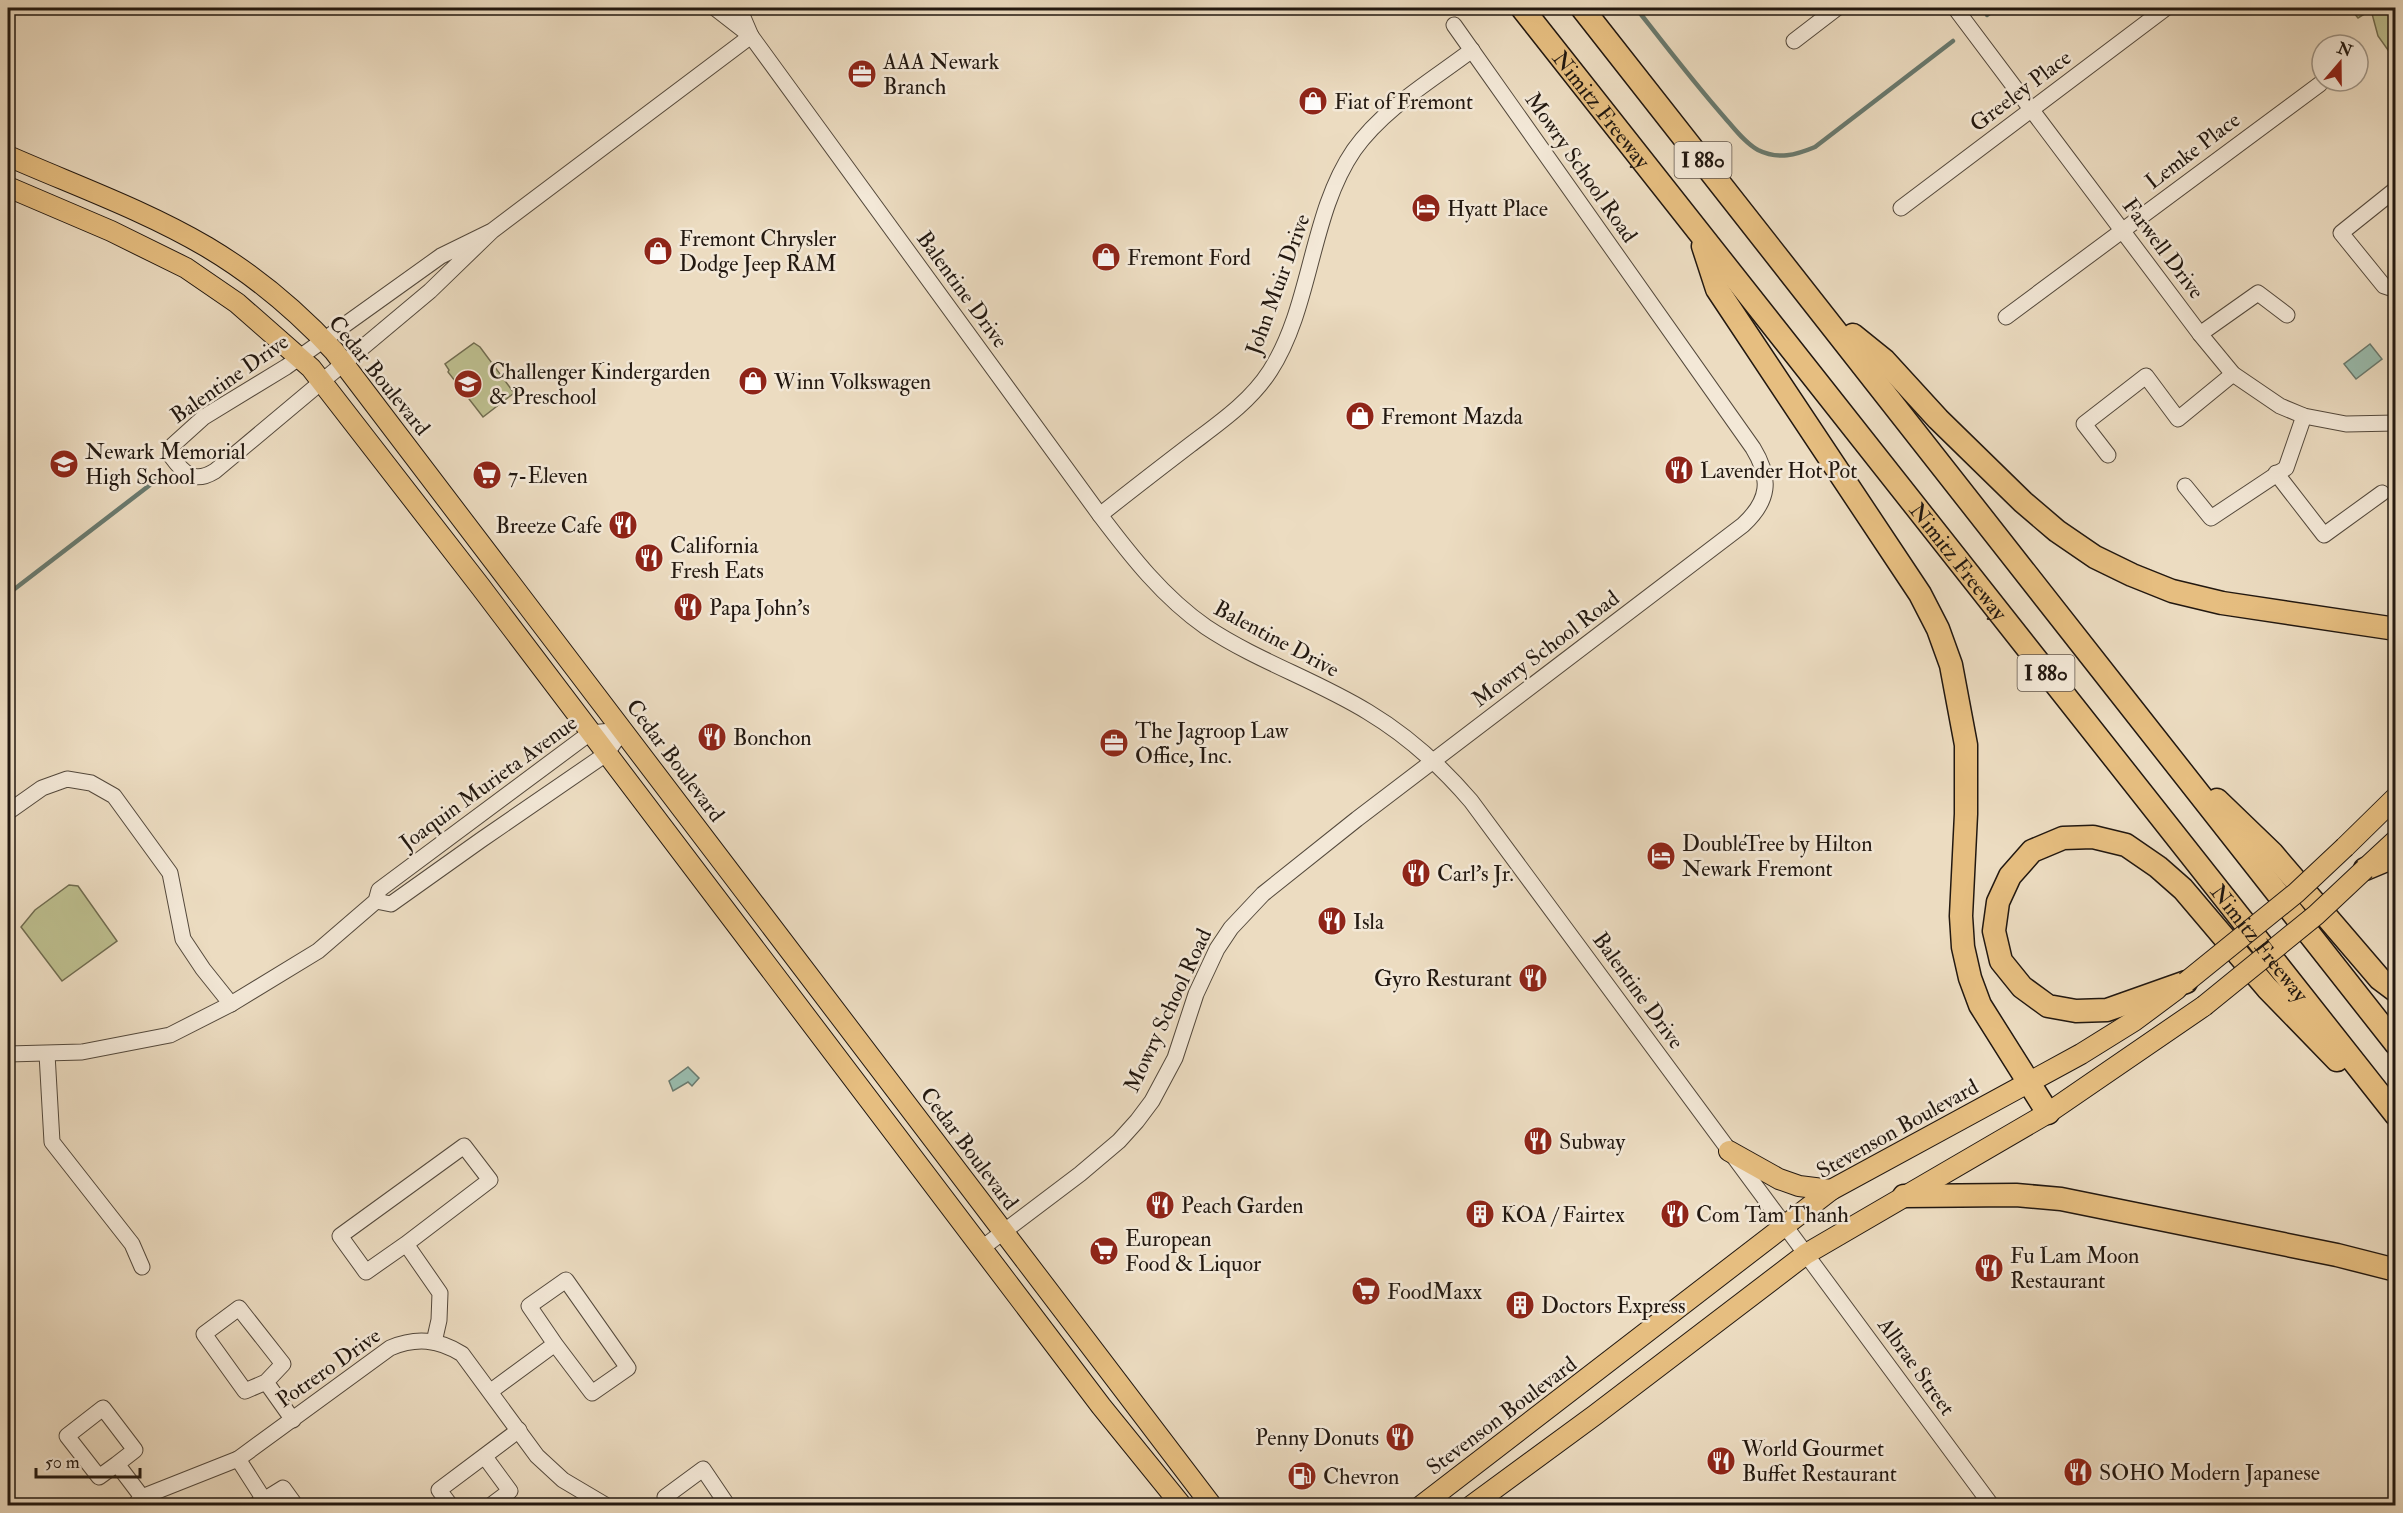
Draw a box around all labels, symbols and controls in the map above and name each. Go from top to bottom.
north arrow [2310,33,2370,93]
text: N [2334,38,2356,62]
street label: Greeley Place [1964,44,2077,138]
street label: Nimitz Freeway [1546,45,1656,175]
place label: AAA Newark Branch [882,48,1000,101]
office icon: AAA Newark Branch [846,58,878,90]
shop icon: Fiat of Fremont [1297,85,1329,117]
street label: Mowry School Road [1519,87,1644,248]
place label: Fiat of Fremont [1334,88,1473,116]
street label: Lemke Place [2140,106,2246,196]
road number: I 880 [1674,142,1732,178]
hotel icon: Hyatt Place [1410,192,1442,224]
street label: Farwell Drive [2116,193,2210,305]
place label: Hyatt Place [1447,195,1548,223]
street label: John Muir Drive [1239,210,1316,360]
place label: Fremont Chrysler Dodge Jeep RAM [679,225,837,279]
street label: Balentine Drive [910,226,1014,354]
shop icon: Fremont Chrysler Dodge Jeep RAM [642,235,674,267]
shop icon: Fremont Ford [1090,241,1122,273]
place label: Fremont Ford [1127,244,1251,272]
street label: Cedar Boulevard [322,310,436,441]
street label: Balentine Drive [165,328,294,430]
place label: Challenger Kindergarden & Preschool [489,358,710,411]
shop icon: Winn Volkswagen [737,365,769,397]
school or university icon: Challenger Kindergarden & Preschool [452,368,484,400]
place label: Winn Volkswagen [773,368,931,396]
shop icon: Fremont Mazda [1344,400,1376,432]
place label: Fremont Mazda [1381,403,1524,431]
place label: Newark Memorial High School [85,438,246,491]
school or university icon: Newark Memorial High School [48,448,80,480]
restaurant icon: Lavender Hot Pot [1663,454,1695,486]
place label: Lavender Hot Pot [1700,457,1857,485]
supermarket icon: 7-Eleven [471,459,503,491]
place label: 7-Eleven [508,462,588,490]
street label: Nimitz Freeway [1903,497,2013,627]
restaurant icon: Breeze Cafe [607,509,639,541]
place label: Breeze Cafe [495,512,602,540]
place label: California Fresh Eats [670,532,764,585]
restaurant icon: California Fresh Eats [633,542,665,574]
street label: Mowry School Road [1466,584,1625,713]
restaurant icon: Papa John's [672,591,704,623]
place label: Papa John's [709,594,810,623]
street label: Balentine Drive [1209,594,1344,684]
road number: I 880 [2018,655,2074,691]
street label: Cedar Boulevard [620,694,731,828]
street label: Joaquin Murieta Avenue [393,709,583,857]
place label: The Jagroop Law Office, Inc. [1135,717,1289,770]
restaurant icon: Bonchon [696,721,728,753]
place label: Bonchon [733,724,812,752]
office icon: The Jagroop Law Office, Inc. [1098,727,1130,759]
place label: DoubleTree by Hilton Newark Fremont [1682,830,1873,883]
hotel icon: DoubleTree by Hilton Newark Fremont [1645,840,1677,872]
restaurant icon: Carl's Jr. [1400,857,1432,889]
place label: Carl's Jr. [1437,860,1514,888]
street label: Nimitz Freeway [2204,879,2315,1008]
restaurant icon: Isla [1316,905,1348,937]
place label: Isla [1353,908,1385,936]
street label: Mowry School Road [1118,924,1218,1097]
street label: Balentine Drive [1586,927,1690,1055]
restaurant icon: Gyro Resturant [1517,962,1549,994]
place label: Gyro Resturant [1374,965,1512,993]
street label: Stevenson Boulevard [1812,1073,1984,1185]
street label: Cedar Boulevard [914,1082,1025,1216]
restaurant icon: Subway [1522,1125,1554,1157]
place label: Subway [1559,1128,1625,1156]
restaurant icon: Peach Garden [1144,1189,1176,1221]
place label: Peach Garden [1181,1192,1304,1220]
building icon: KOA / Fairtex [1464,1198,1496,1230]
restaurant icon: Com Tam Thanh [1659,1198,1691,1230]
place label: KOA / Fairtex [1501,1201,1625,1229]
place label: Com Tam Thanh [1696,1201,1849,1229]
place label: European Food & Liquor [1125,1225,1262,1278]
supermarket icon: European Food & Liquor [1088,1235,1120,1267]
place label: Fu Lam Moon Restaurant [2010,1242,2139,1295]
restaurant icon: Fu Lam Moon Restaurant [1973,1252,2005,1284]
supermarket icon: FoodMaxx [1350,1275,1382,1307]
place label: FoodMaxx [1387,1278,1482,1306]
building icon: Doctors Express [1504,1289,1536,1321]
place label: Doctors Express [1541,1292,1685,1321]
street label: Albrae Street [1871,1311,1961,1421]
street label: Potrero Drive [271,1322,386,1414]
street label: Stevenson Boulevard [1421,1350,1582,1481]
restaurant icon: Penny Donuts [1384,1421,1416,1453]
place label: Penny Donuts [1255,1424,1379,1452]
place label: World Gourmet Buffet Restaurant [1741,1435,1897,1488]
scale bar [36,1441,140,1479]
restaurant icon: World Gourmet Buffet Restaurant [1705,1445,1737,1477]
text: 50 m [45,1451,80,1474]
restaurant icon: SOHO Modern Japanese [2062,1456,2094,1488]
place label: SOHO Modern Japanese [2099,1459,2320,1488]
fuel station icon: Chevron [1286,1460,1318,1492]
place label: Chevron [1323,1463,1399,1491]

